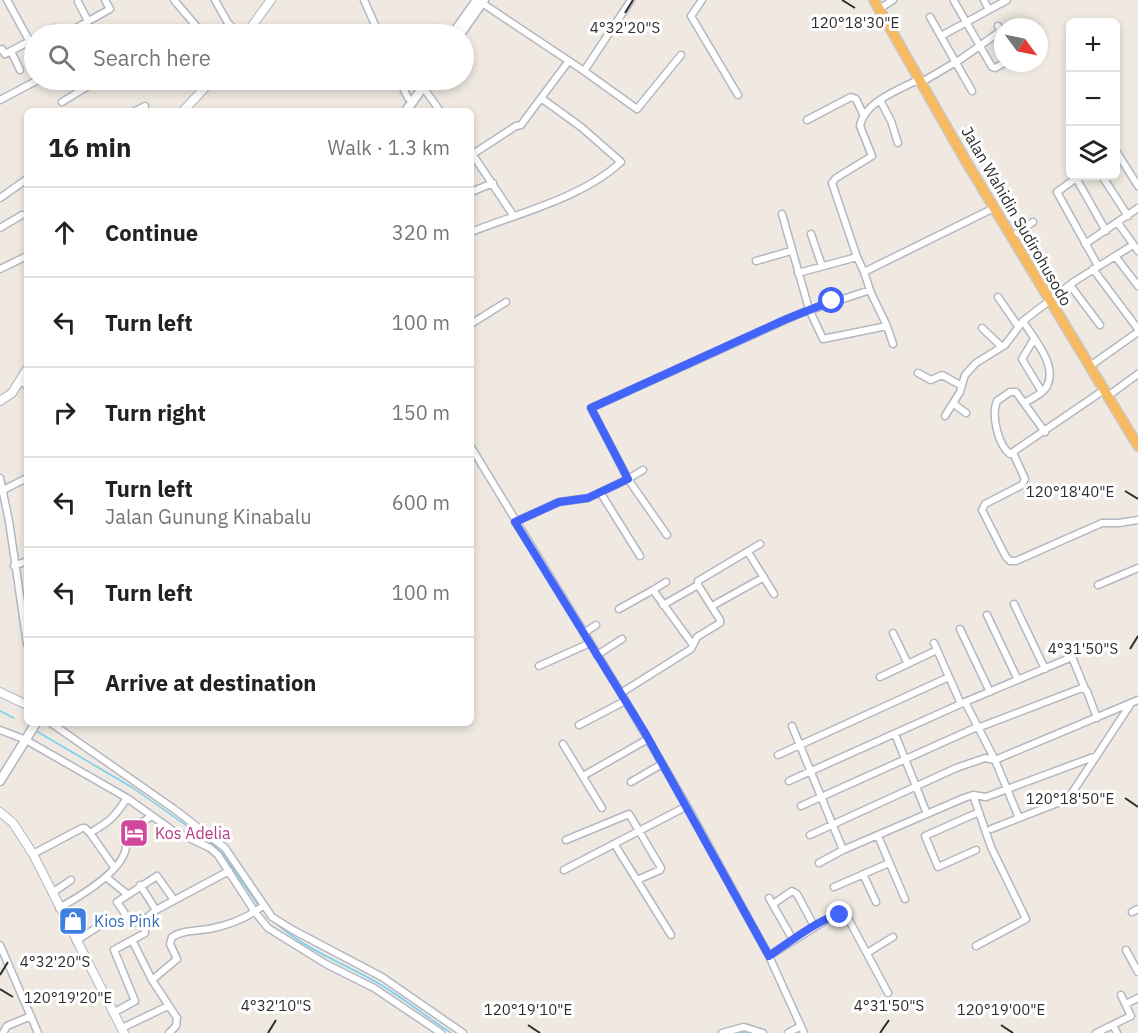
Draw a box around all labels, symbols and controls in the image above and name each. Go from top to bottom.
text: 120°18'30"E [811,13,899,32]
text: 4°32'20"S [590,18,660,37]
north arrow [994,18,1048,72]
map controls [1066,18,1120,180]
button: + [1066,18,1120,72]
search box [24,24,474,90]
icon: search [45,41,78,74]
text: Search here [93,43,211,72]
button: − [1066,72,1120,126]
street label: Jalan Wahidin Sudirohusodo [957,123,1077,309]
button: layers [1066,126,1120,180]
text: 16 min [48,130,132,164]
text: Walk · 1.3 km [328,134,450,161]
icon: ahead [48,216,81,249]
text: Continue [105,218,198,247]
text: 320 m [392,219,450,246]
route start [818,287,844,313]
icon: left [48,306,81,339]
text: Turn left [105,308,193,337]
text: 100 m [392,309,450,336]
icon: right [48,396,81,429]
text: Turn right [105,398,206,427]
text: 150 m [392,399,450,426]
text: Turn left [105,474,193,503]
text: 120°18'40"E [1026,482,1114,501]
icon: left [48,486,81,519]
text: 600 m [392,489,450,516]
text: Jalan Gunung Kinabalu [105,503,312,530]
icon: left [48,576,81,609]
text: Turn left [105,578,193,607]
text: 100 m [392,579,450,606]
text: 4°31'50"S [1048,639,1118,658]
icon: arrive [48,666,81,699]
text: Arrive at destination [105,668,316,697]
text: 120°18'50"E [1026,789,1114,808]
hotel icon: Kos Adelia [118,817,150,849]
place label: Kos Adelia [155,823,231,843]
route end [826,901,852,927]
shop icon: Kios Pink [57,905,89,937]
place label: Kios Pink [94,911,160,931]
text: 4°32'20"S [20,952,90,971]
text: 120°19'20"E [24,988,112,1007]
text: 4°32'10"S [241,996,311,1015]
text: 4°31'50"S [854,996,924,1015]
text: 120°19'10"E [484,1000,572,1019]
text: 120°19'00"E [957,1000,1045,1019]

